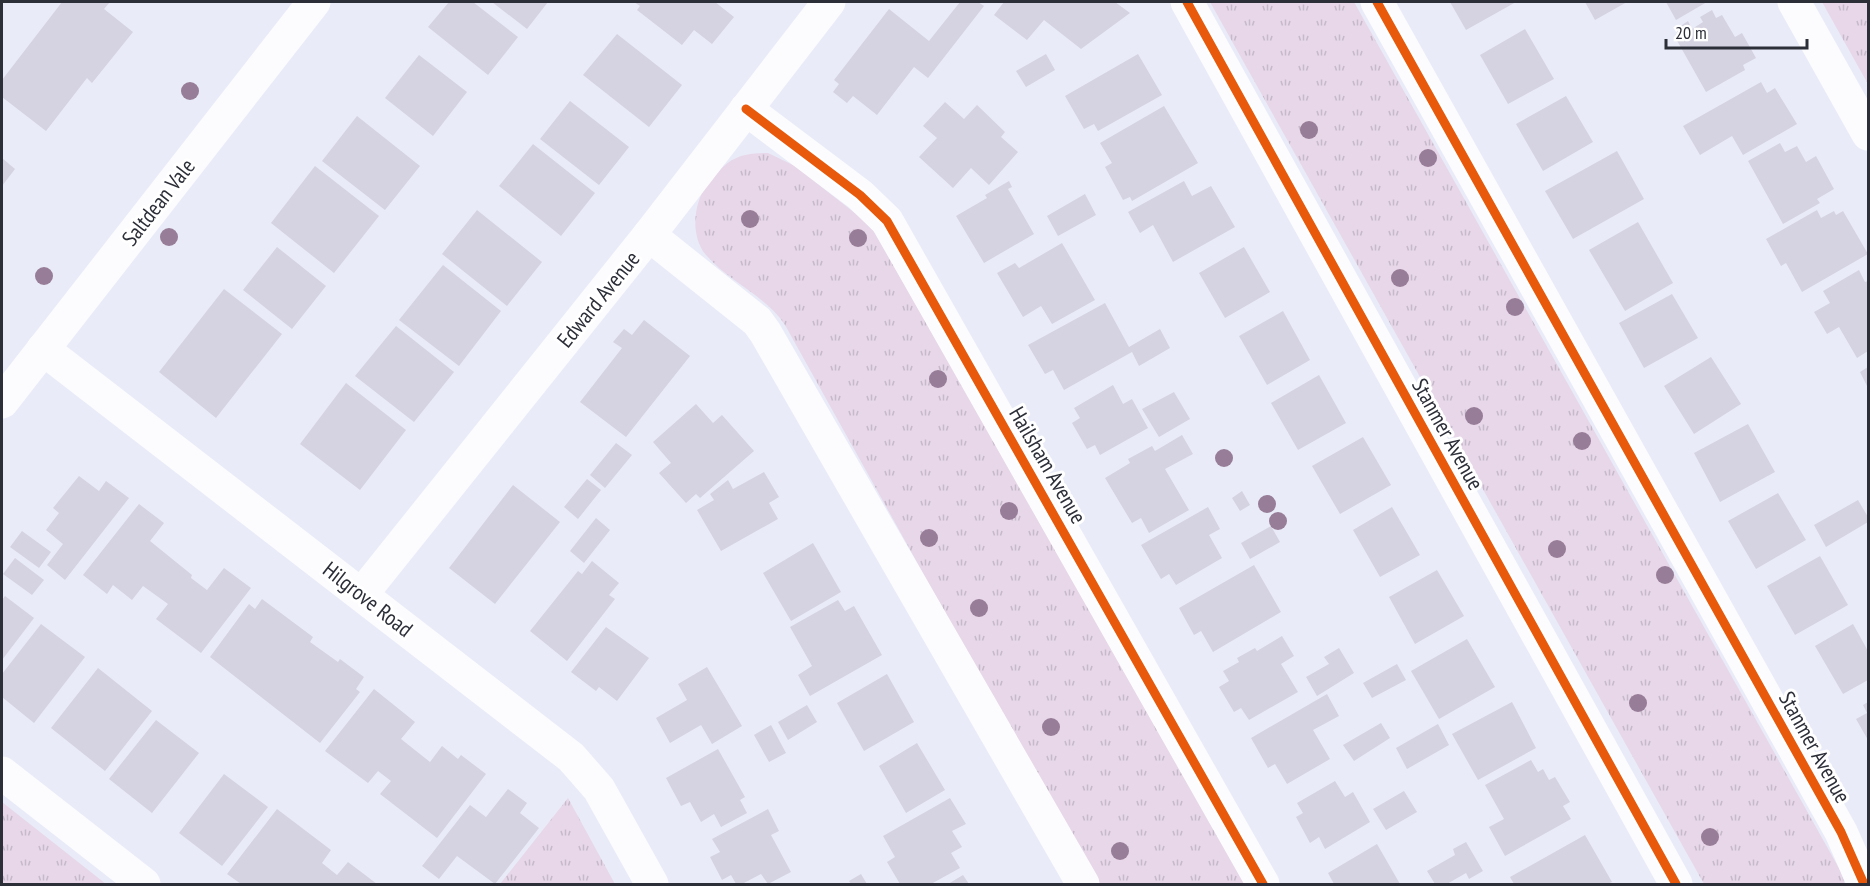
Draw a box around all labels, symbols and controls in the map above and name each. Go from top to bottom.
scale bar [1666,12,1807,50]
text: 20 m [1675,21,1707,44]
street label: Saltdean Vale [115,153,201,251]
street label: Edward Avenue [551,245,645,353]
street label: Stanmer Avenue [1406,373,1490,495]
street label: Hailsham Avenue [1003,402,1093,528]
street label: Hilgrove Road [317,555,419,643]
street label: Stanmer Avenue [1773,686,1857,808]

